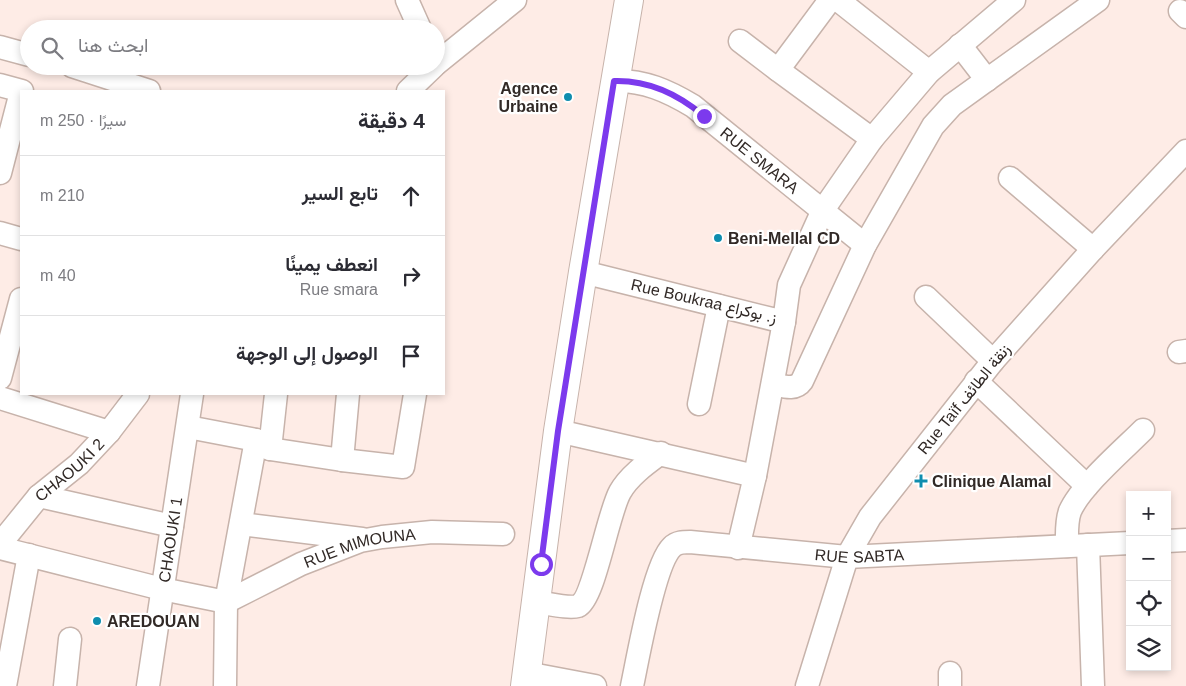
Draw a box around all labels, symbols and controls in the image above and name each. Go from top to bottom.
search box [20,20,445,75]
icon: search [38,34,66,62]
text: ابحث هنا [78,35,148,56]
place label: Agence Urbaine [498,80,558,115]
marker: Agence Urbaine [562,91,574,103]
route end [693,105,716,128]
text: 4 دقيقة [358,109,425,132]
text: سيرًا · 250 m [40,112,126,129]
street label: RUE SMARA [717,123,802,197]
icon: ahead [397,182,425,210]
text: تابع السير [302,183,378,204]
text: 210 m [40,187,84,204]
place label: Beni-Mellal CD [728,230,840,247]
marker: Beni-Mellal CD [712,232,724,244]
text: انعطف يمينًا [285,254,378,275]
icon: right [397,262,425,290]
text: 40 m [40,267,76,284]
street label: Rue Boukraa ز. بوكراع [629,276,779,329]
text: Rue smara [300,281,378,298]
street label: Rue Taïf زنقة الطائف [914,341,1015,459]
icon: arrive [397,342,425,370]
text: الوصول إلى الوجهة [236,343,378,364]
street label: CHAOUKI 2 [31,435,107,505]
place label: Clinique Alamal [932,473,1051,490]
marker: Clinique Alamal [914,474,928,488]
map controls [1126,491,1171,671]
button: + [1126,491,1171,536]
street label: CHAOUKI 1 [155,496,185,584]
street label: RUE MIMOUNA [301,525,417,571]
button: − [1126,536,1171,581]
street label: RUE SABTA [814,545,905,566]
route start [530,553,553,576]
button: locate [1126,581,1171,626]
place label: AREDOUAN [107,613,199,630]
marker: AREDOUAN [91,615,103,627]
button: layers [1126,626,1171,671]

